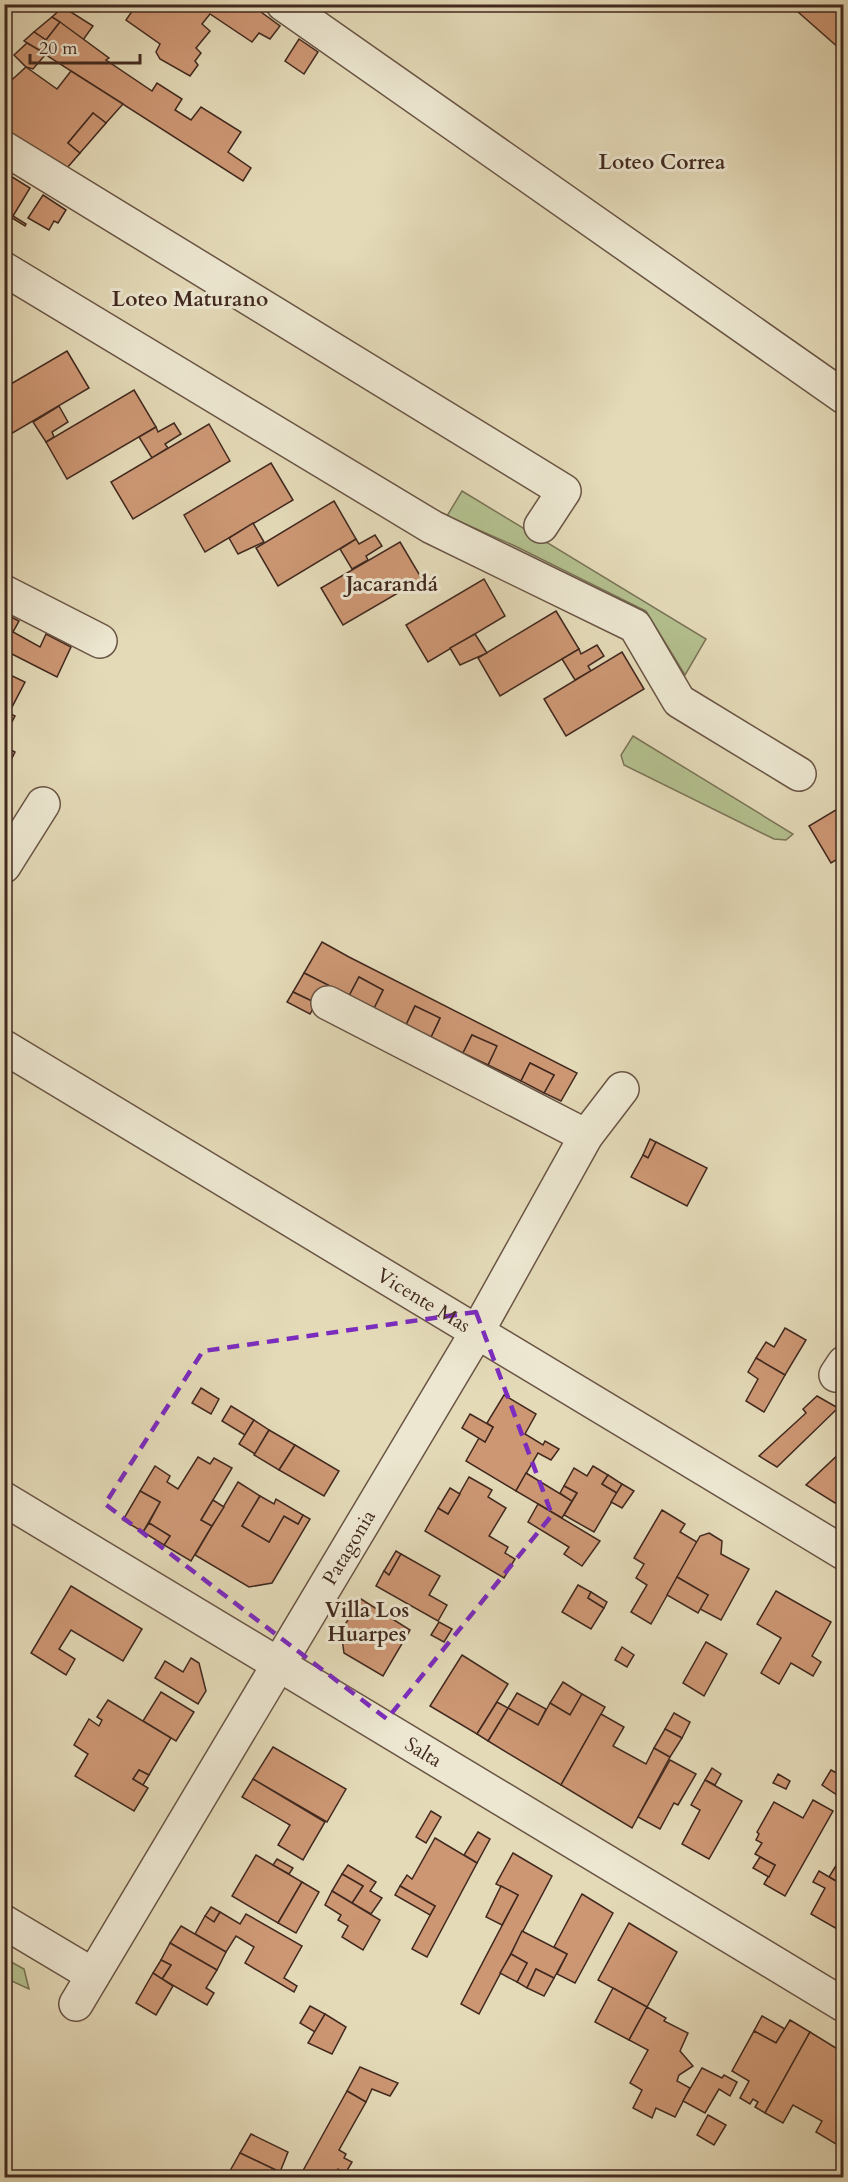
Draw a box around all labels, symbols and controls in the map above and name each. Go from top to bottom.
scale bar [30,27,140,65]
text: 20 m [39,36,78,61]
district label: Loteo Correa [599,148,726,177]
district label: Loteo Maturano [112,285,268,314]
district label: Jacarandá [343,570,439,599]
street label: Vicente Mas [372,1261,476,1338]
street label: Patagonia [316,1504,382,1590]
district label: Villa Los Huarpes [325,1596,409,1649]
street label: Salta [400,1730,448,1774]

